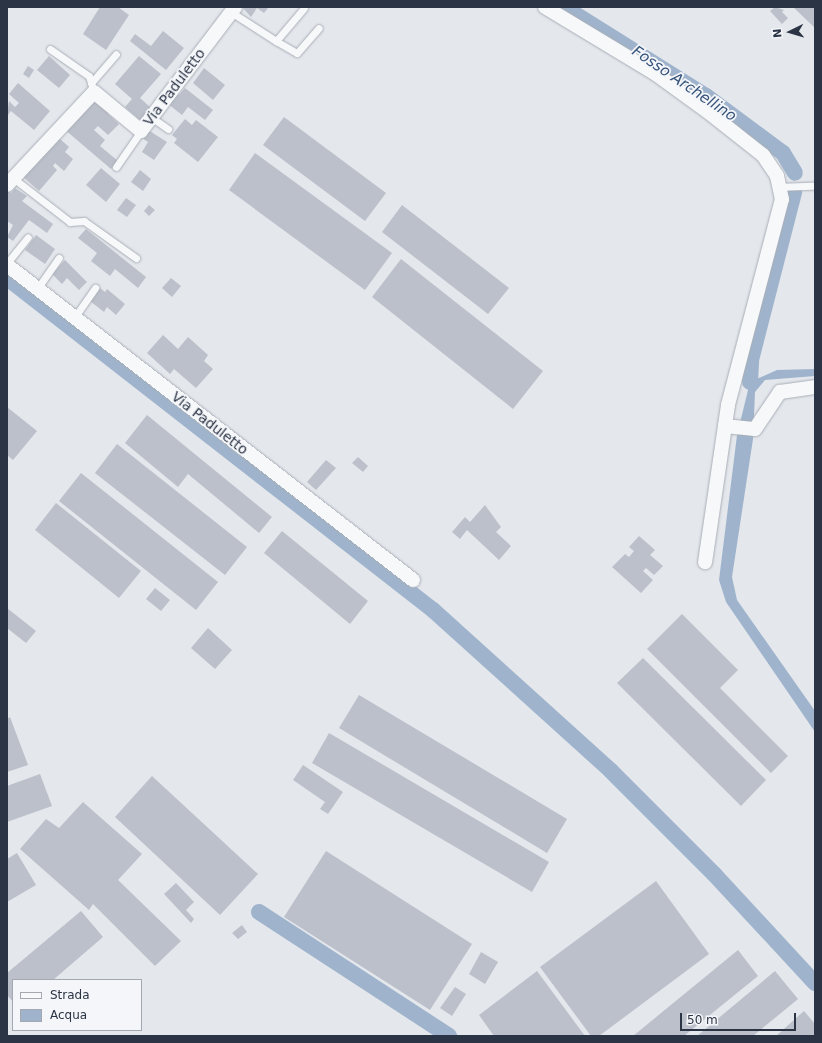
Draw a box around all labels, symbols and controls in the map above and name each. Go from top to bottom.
north arrow [770,12,810,52]
text: N [771,28,784,38]
water label: Fosso Archellino [628,42,740,126]
street label: Via Paduletto [139,45,209,129]
street label: Via Paduletto [168,388,252,458]
legend [12,979,142,1031]
text: Strada [50,988,90,1002]
scale bar [682,1005,798,1031]
text: Acqua [50,1008,87,1022]
text: 50 m [687,1013,718,1027]

